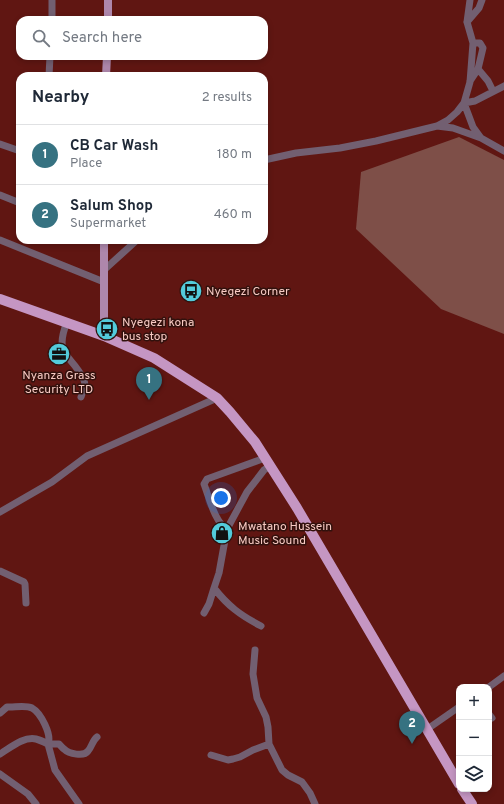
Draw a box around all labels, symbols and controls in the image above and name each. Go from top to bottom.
search box [16,16,268,60]
icon: search [30,27,52,49]
text: Search here [62,29,142,48]
text: Nearby [32,87,89,109]
text: 2 results [202,90,252,106]
text: CB Car Wash [70,137,158,156]
text: 1 [42,147,48,163]
text: 180 m [217,147,252,163]
text: Place [70,156,102,172]
text: Salum Shop [70,197,153,216]
text: 2 [41,207,49,223]
text: 460 m [214,207,252,223]
text: Supermarket [70,216,146,232]
bus stop icon: Nyegezi Corner [178,278,204,304]
place label: Nyegezi Corner [206,284,290,300]
place label: Nyegezi kona bus stop [122,315,194,345]
bus stop icon: Nyegezi kona bus stop [94,316,120,342]
office icon: Nyanza Grass Security LTD [46,341,72,367]
pin: 1 [136,367,162,400]
place label: Nyanza Grass Security LTD [22,368,96,398]
your location [211,488,231,508]
place label: Mwatano Hussein Music Sound [238,519,332,549]
shop icon: Mwatano Hussein Music Sound [209,520,235,546]
map controls [456,684,492,792]
button: + [456,684,492,720]
pin: 2 [399,711,425,744]
button: − [456,720,492,756]
button: layers [456,756,492,792]

